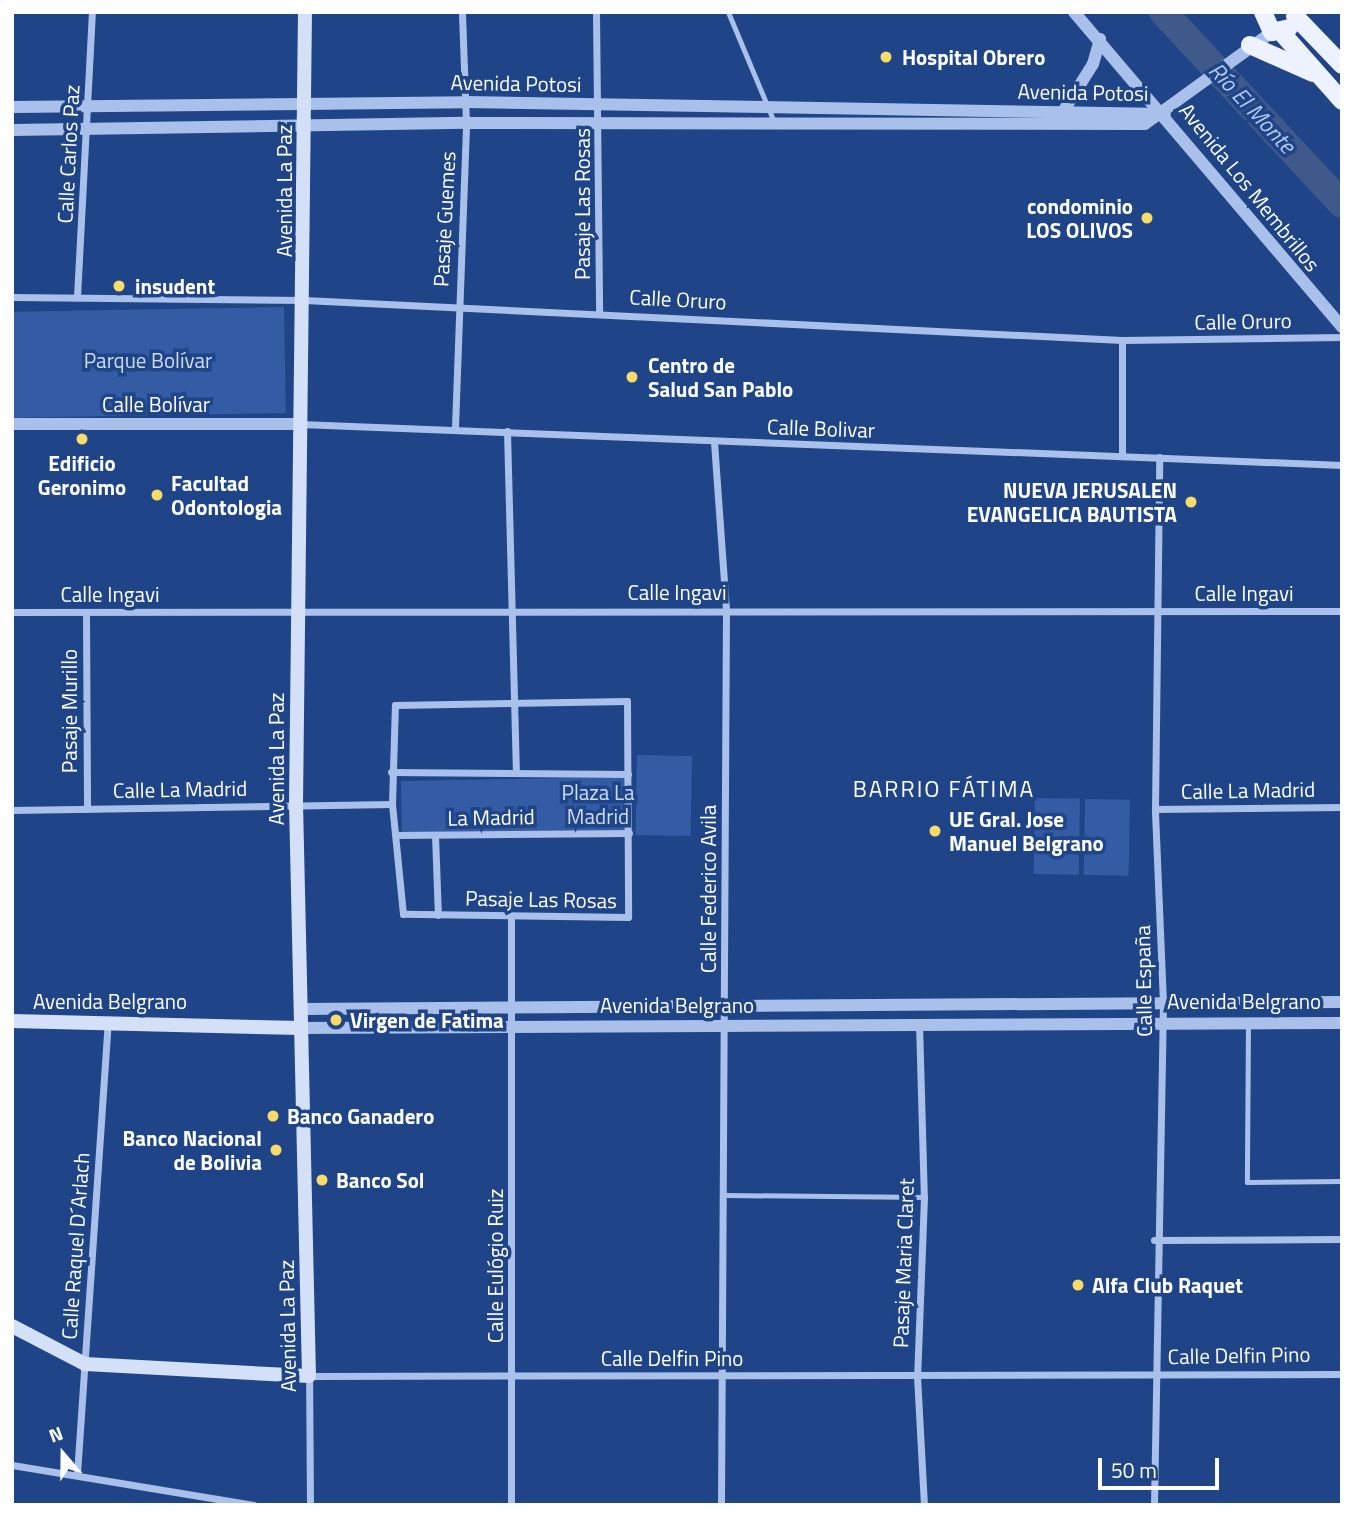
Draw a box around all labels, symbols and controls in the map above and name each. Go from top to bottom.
place label: Hospital Obrero [902,44,1045,70]
marker: Hospital Obrero [876,47,896,67]
water label: Río El Monte [1203,57,1301,159]
street label: Avenida Potosi [450,69,582,97]
street label: Avenida Potosi [1017,78,1149,106]
street label: Calle Carlos Paz [52,84,84,224]
street label: Avenida Los Membrillos [1174,98,1326,276]
street label: Avenida La Paz [271,125,297,257]
street label: Pasaje Las Rosas [569,128,595,280]
street label: Pasaje Guemes [428,151,460,287]
place label: condominio LOS OLIVOS [1026,193,1133,243]
marker: condominio LOS OLIVOS [1139,210,1155,226]
place label: insudent [135,273,215,299]
marker: insudent [109,276,129,296]
street label: Calle Oruro [629,284,727,314]
street label: Calle Oruro [1194,308,1292,334]
park label: Parque Bolívar [84,347,212,373]
place label: Centro de Salud San Pablo [648,352,793,402]
marker: Centro de Salud San Pablo [622,367,642,387]
street label: Calle Bolívar [102,391,210,417]
street label: Calle Bolivar [767,414,875,442]
marker: Edificio Geronimo [74,431,90,447]
place label: Edificio Geronimo [38,450,126,500]
place label: Facultad Odontologia [171,470,282,520]
place label: NUEVA JERUSALEN EVANGELICA BAUTISTA [967,477,1177,527]
marker: Facultad Odontologia [149,487,165,503]
marker: NUEVA JERUSALEN EVANGELICA BAUTISTA [1183,494,1199,510]
street label: Calle Ingavi [627,579,727,605]
street label: Calle Ingavi [1194,580,1294,606]
street label: Calle Ingavi [60,581,160,607]
street label: Pasaje Murillo [56,649,82,773]
street label: Avenida La Paz [263,693,289,825]
street label: Calle La Madrid [113,775,247,803]
district label: BARRIO FÁTIMA [854,775,1034,803]
street label: Calle La Madrid [1181,776,1315,804]
park label: Plaza La Madrid [561,779,635,829]
street label: La Madrid [447,804,535,830]
street label: Calle Federico Avila [695,805,721,973]
place label: UE Gral. Jose Manuel Belgrano [949,806,1104,856]
marker: UE Gral. Jose Manuel Belgrano [927,823,943,839]
street label: Pasaje Las Rosas [465,885,617,913]
street label: Calle España [1129,925,1157,1037]
street label: Avenida Belgrano [33,988,187,1014]
street label: Avenida Belgrano [1167,988,1321,1014]
street label: Avenida Belgrano [600,992,754,1018]
place label: Virgen de Fatima [350,1007,504,1033]
marker: Virgen de Fatima [328,1012,344,1028]
place label: Banco Ganadero [287,1103,434,1129]
marker: Banco Ganadero [265,1108,281,1124]
place label: Banco Nacional de Bolivia [123,1125,262,1175]
marker: Banco Nacional de Bolivia [268,1142,284,1158]
street label: Calle Raquel D´Arlach [56,1152,94,1340]
place label: Banco Sol [336,1167,424,1193]
marker: Banco Sol [314,1172,330,1188]
street label: Pasaje Maria Claret [887,1178,919,1348]
street label: Calle Eulógio Ruiz [482,1189,508,1343]
street label: Avenida La Paz [273,1260,301,1392]
place label: Alfa Club Raquet [1092,1272,1243,1298]
marker: Alfa Club Raquet [1070,1277,1086,1293]
street label: Calle Delfin Pino [1167,1341,1311,1369]
street label: Calle Delfin Pino [601,1345,743,1371]
text: N [44,1418,67,1450]
north arrow [28,1419,98,1489]
scale bar [1102,1444,1223,1488]
text: 50 m [1111,1454,1157,1486]

